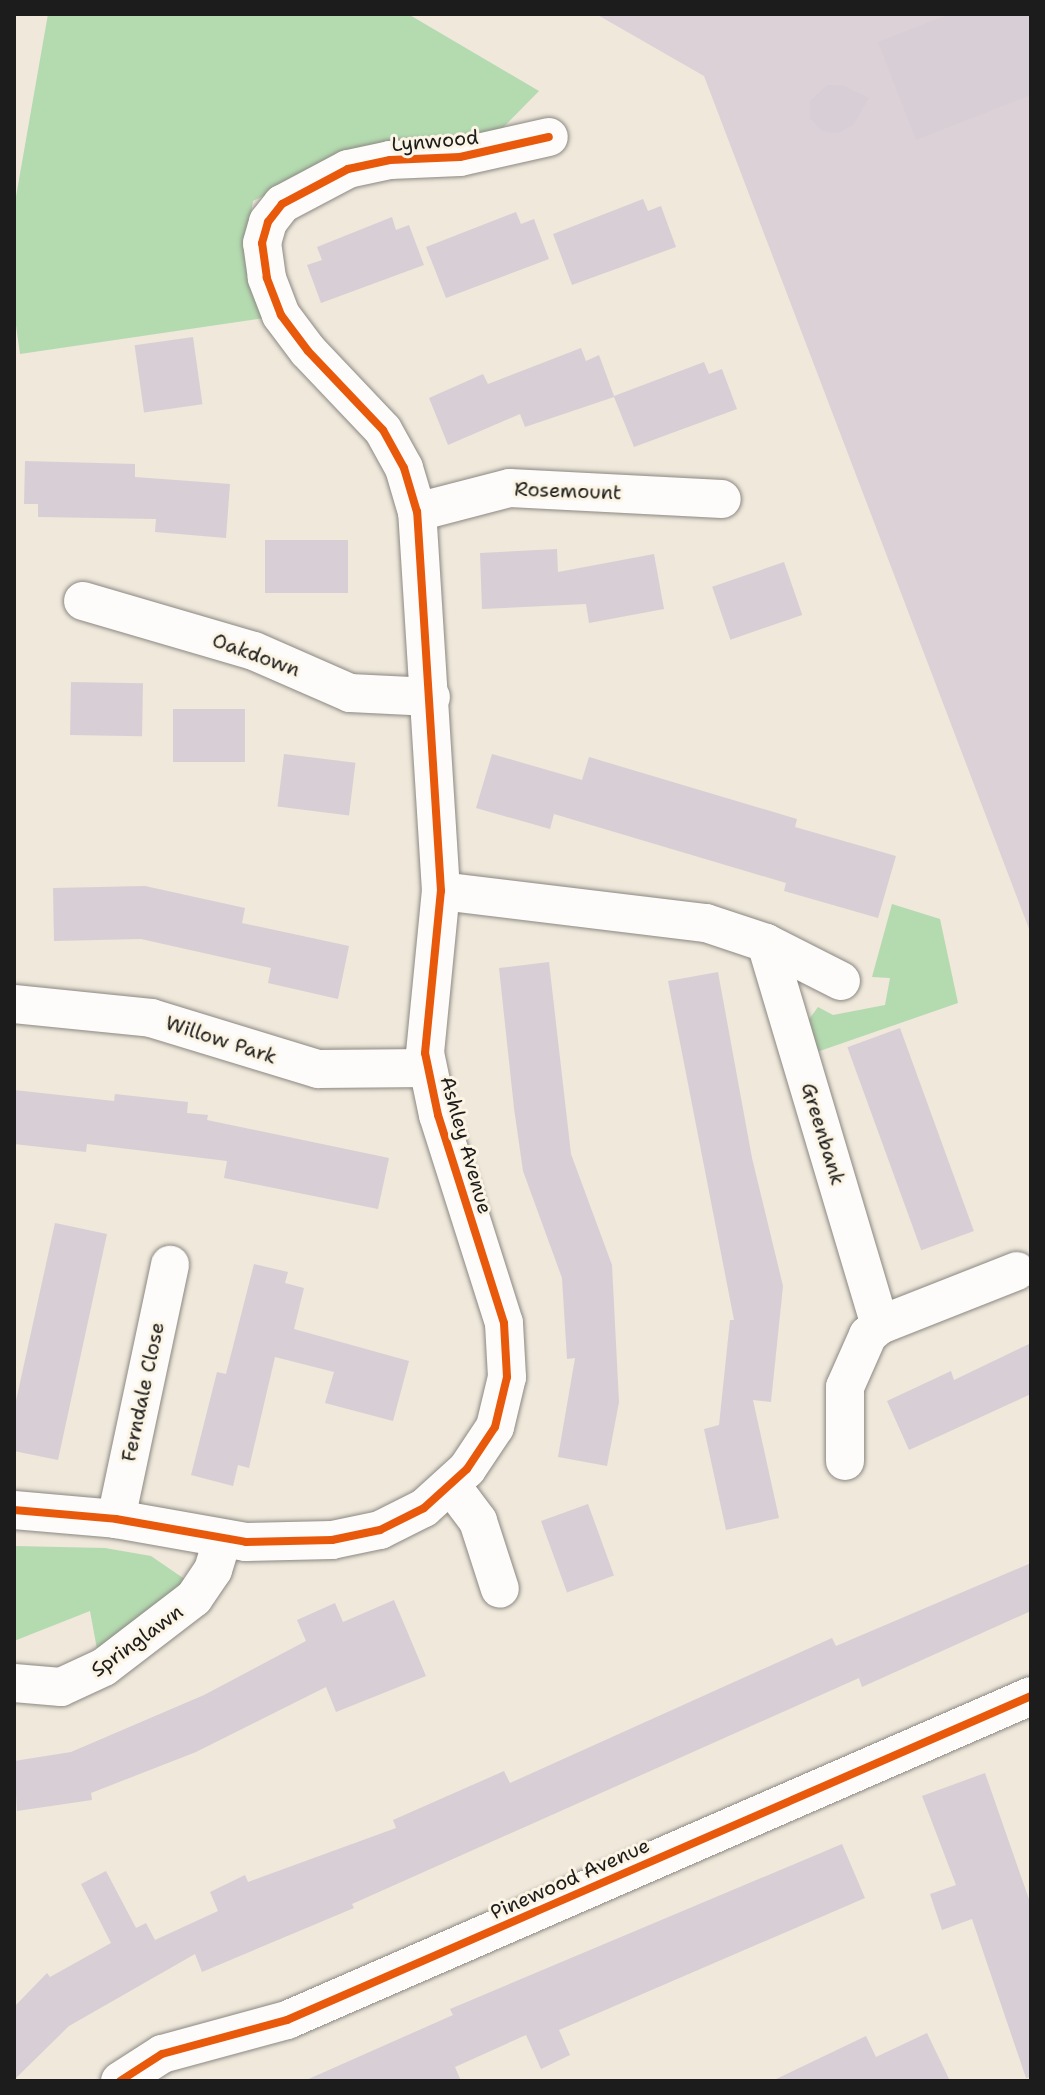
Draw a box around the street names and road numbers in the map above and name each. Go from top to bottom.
street label: Lynwood [390,125,480,157]
street label: Rosemount [514,477,622,505]
street label: Oakdown [209,628,303,682]
street label: Willow Park [162,1011,280,1069]
street label: Ashley Avenue [435,1073,497,1217]
street label: Greenbank [796,1080,850,1188]
street label: Ferndale Close [117,1320,169,1464]
street label: Springlawn [86,1600,188,1682]
street label: Pinewood Avenue [487,1833,653,1925]

